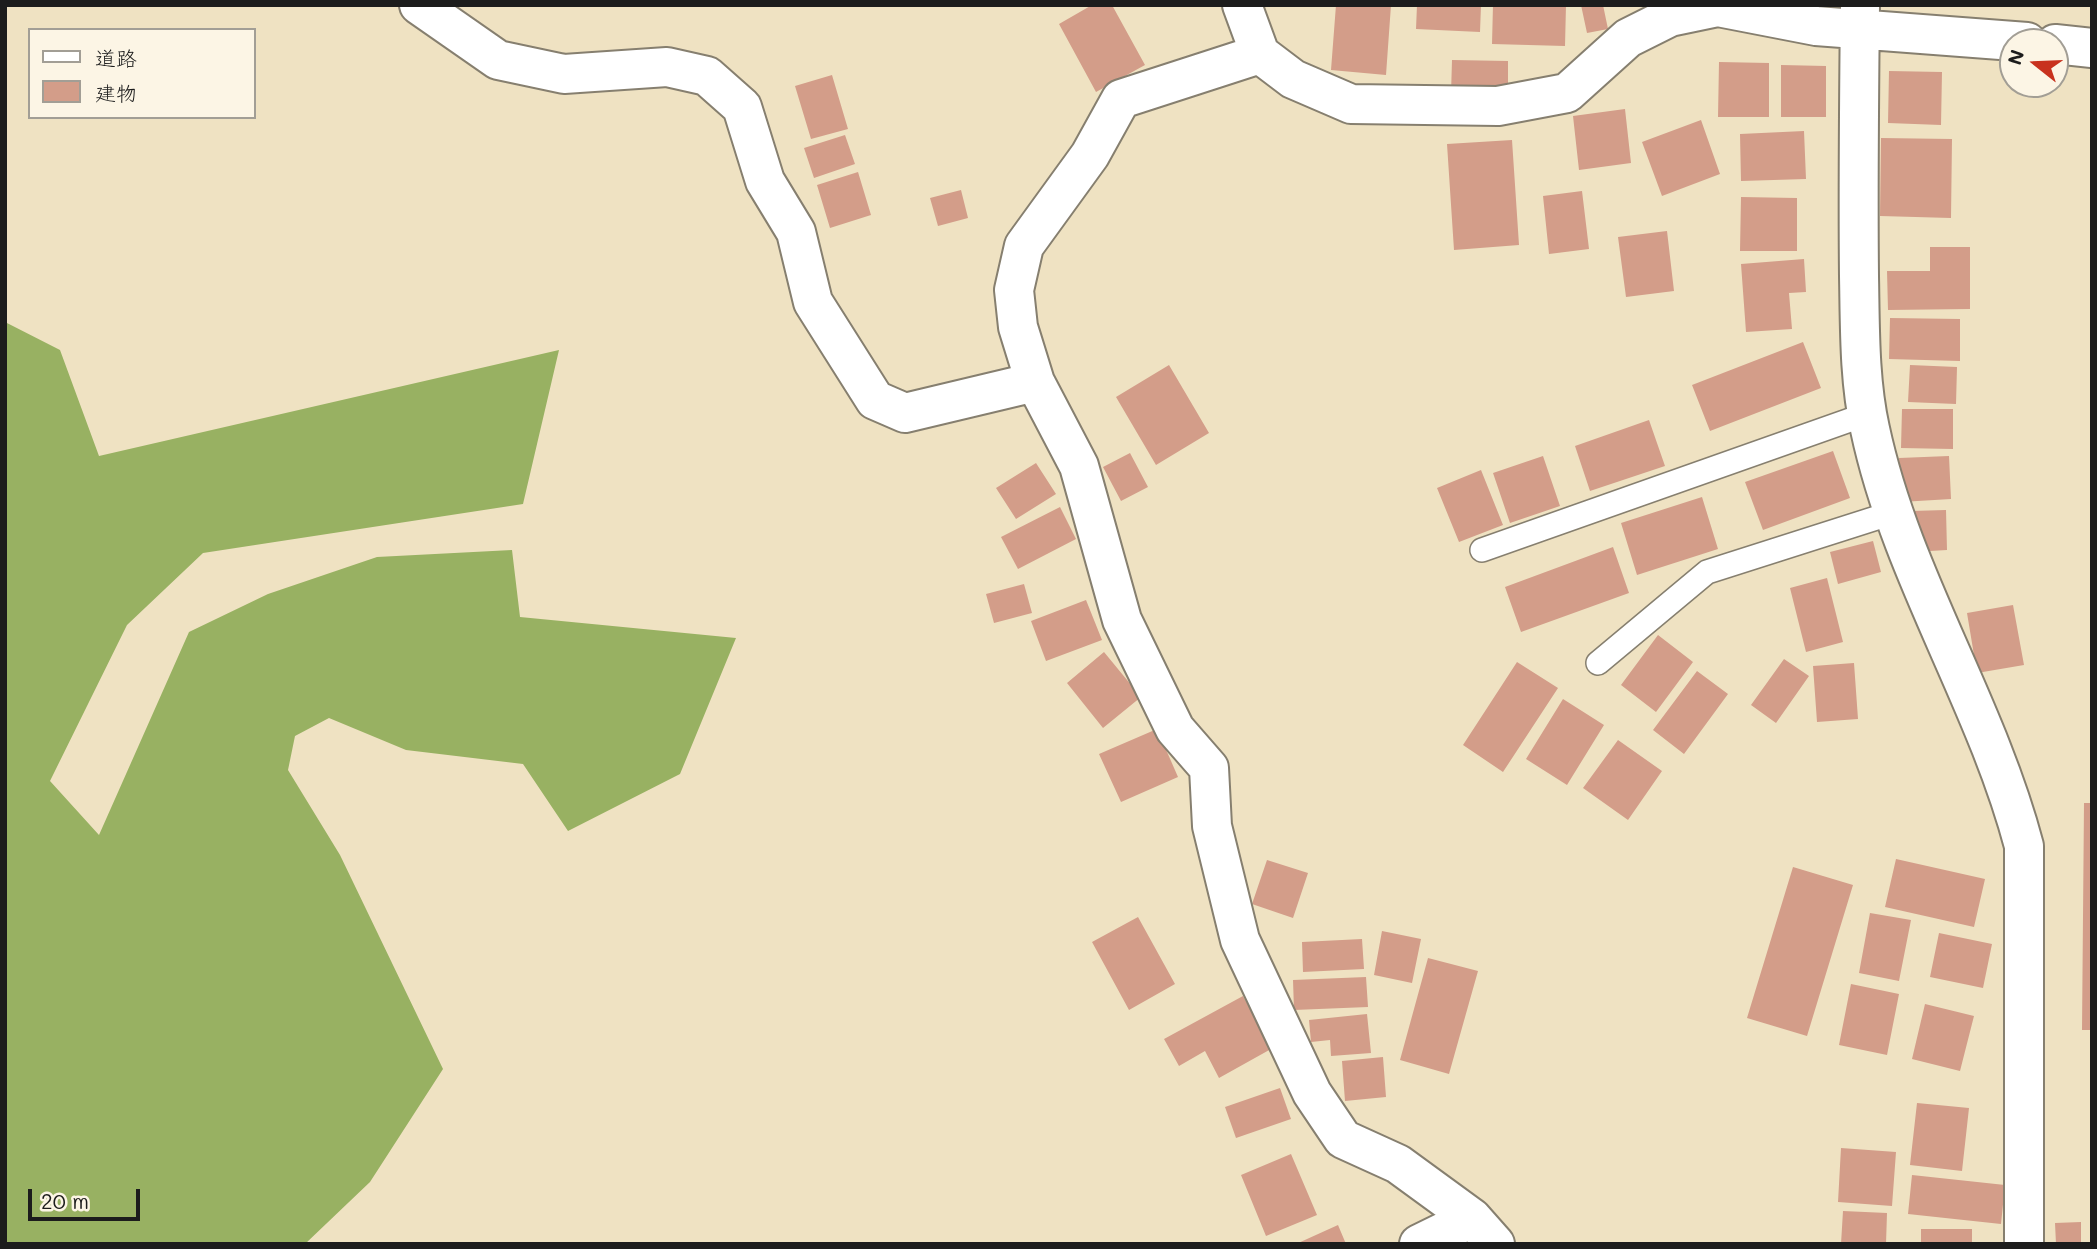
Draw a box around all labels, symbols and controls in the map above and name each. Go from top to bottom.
legend [28,28,256,119]
north arrow [1999,28,2069,98]
text: 道路 [95,44,137,71]
text: N [2001,46,2030,68]
text: 建物 [95,79,137,106]
scale bar [32,1176,144,1220]
text: 20 m [41,1187,89,1214]

